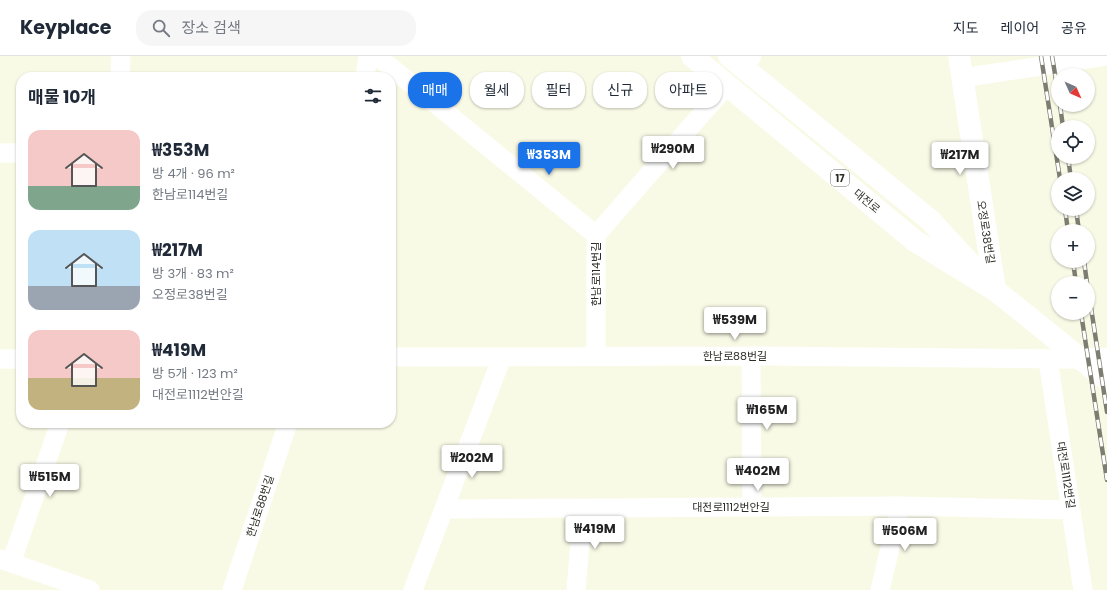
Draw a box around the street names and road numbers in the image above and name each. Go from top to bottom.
road number: 17 [831,170,849,186]
street label: 대전로 [850,185,884,217]
street label: 오정로38번길 [973,199,999,265]
street label: 한남로114번길 [588,242,604,306]
street label: 한남로88번길 [703,348,767,364]
street label: 대전로1112번길 [1053,440,1079,510]
street label: 한남로88번길 [242,473,278,539]
street label: 대전로1112번안길 [692,499,770,515]

